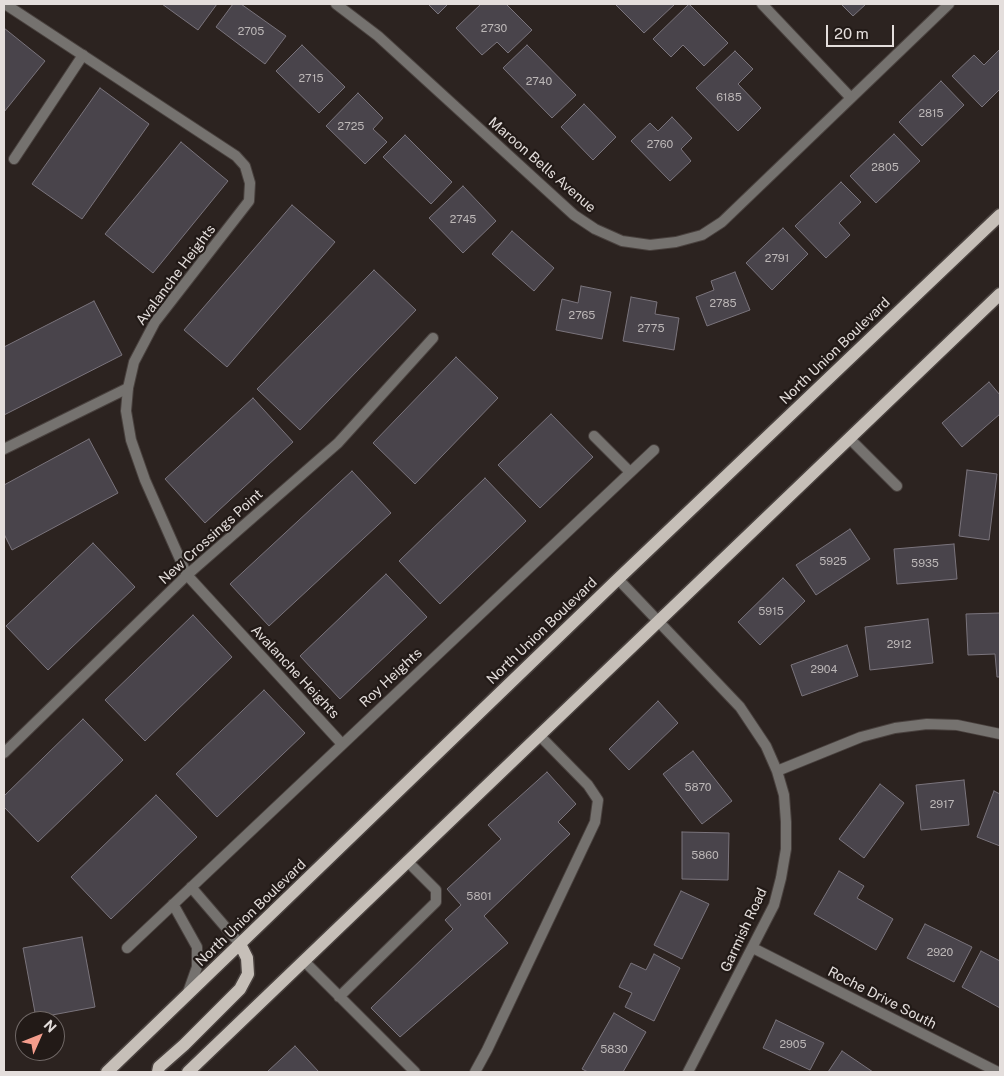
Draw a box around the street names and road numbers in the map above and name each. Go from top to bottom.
street label: Maroon Bells Avenue [485,114,599,216]
street label: Avalanche Heights [133,221,219,329]
street label: North Union Boulevard [776,294,894,408]
street label: New Crossings Point [156,486,266,588]
street label: North Union Boulevard [483,574,601,688]
street label: Avalanche Heights [247,622,343,722]
street label: Roy Heights [356,645,426,711]
street label: North Union Boulevard [192,856,310,970]
street label: Garmish Road [717,885,771,975]
street label: Roche Drive South [825,963,939,1033]

